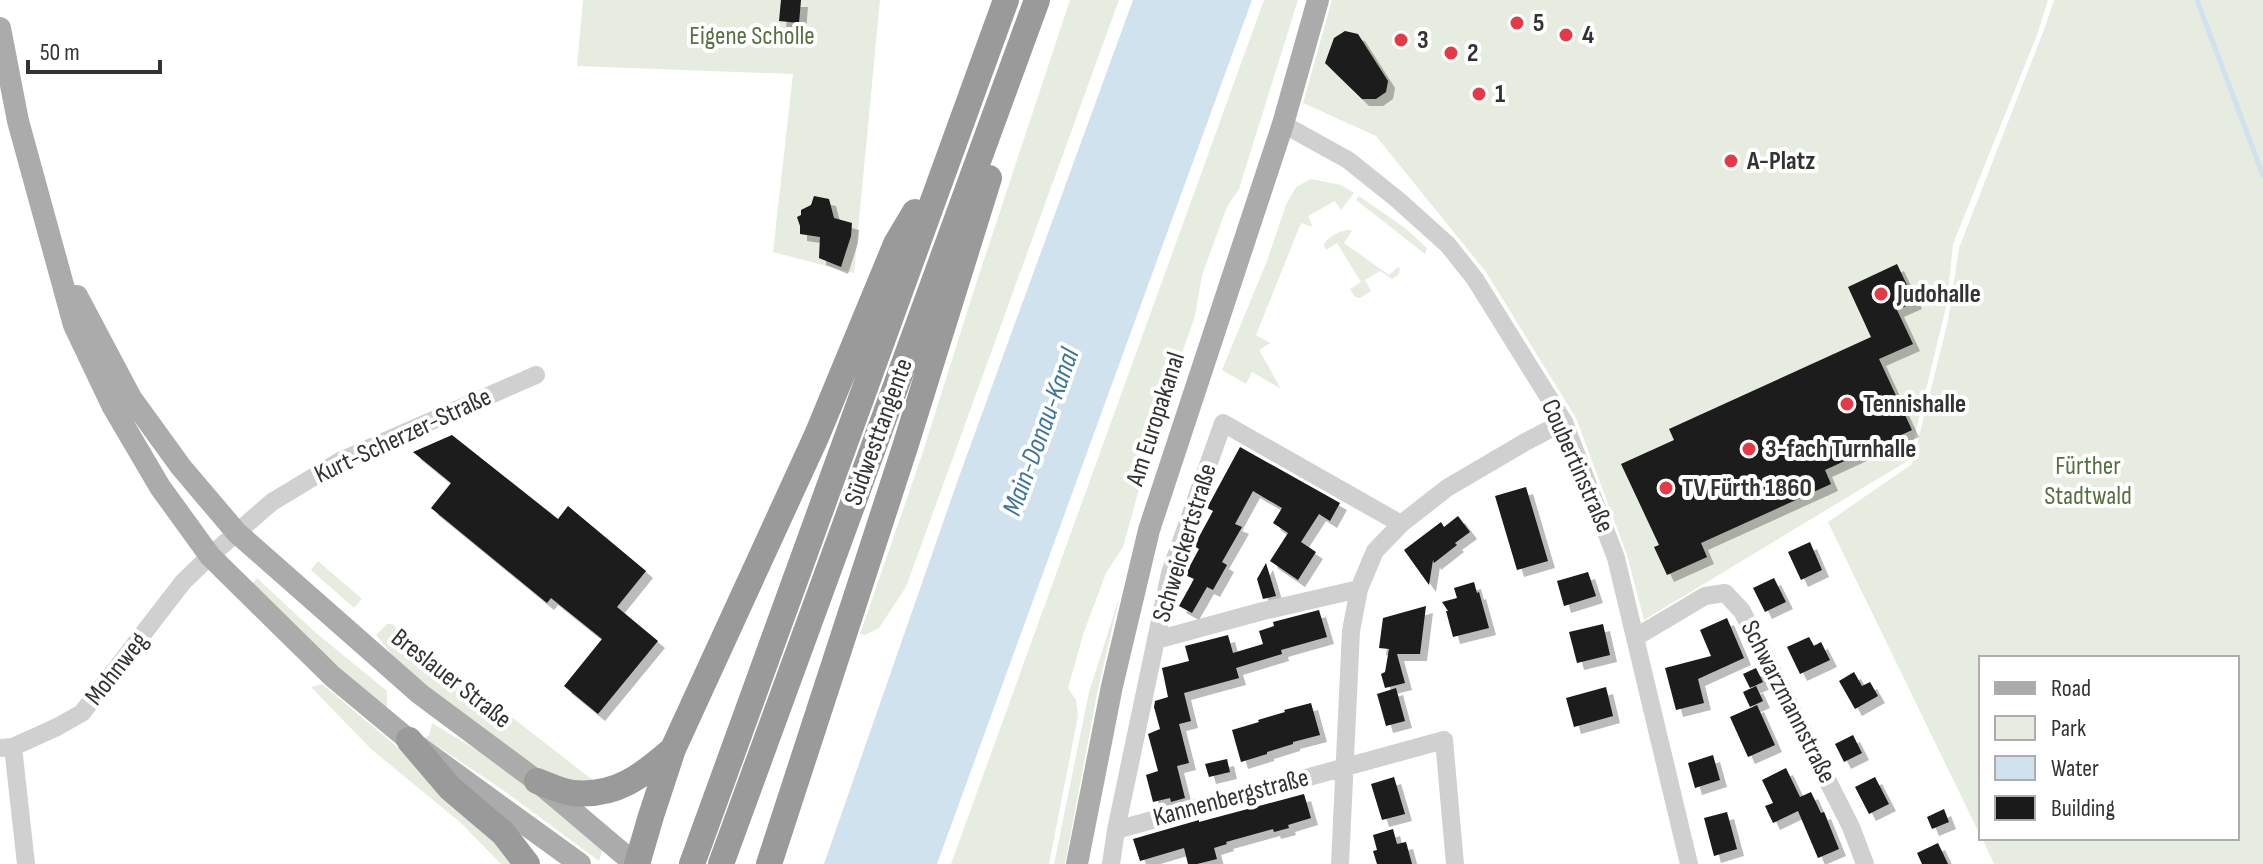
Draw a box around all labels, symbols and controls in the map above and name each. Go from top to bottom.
place label: 5 [1533,8,1544,39]
marker: 5 [1508,14,1526,32]
place label: 4 [1582,20,1594,51]
park label: Eigene Scholle [689,21,815,52]
scale bar [28,24,160,74]
place label: 3 [1417,25,1429,56]
marker: 4 [1557,26,1575,44]
marker: 3 [1392,31,1410,49]
text: 50 m [40,38,80,67]
place label: 2 [1467,38,1478,69]
marker: 2 [1442,44,1460,62]
place label: 1 [1495,79,1505,110]
marker: 1 [1470,85,1488,103]
place label: A-Platz [1746,146,1815,177]
marker: A-Platz [1722,152,1740,170]
place label: Judohalle [1896,279,1981,310]
marker: Judohalle [1872,285,1890,303]
water label: Main-Donau-Kanal [996,343,1087,520]
street label: Am Europakanal [1120,348,1192,491]
street label: Südwesttangente [838,354,920,510]
street label: Kurt-Scherzer-Straße [310,381,496,491]
place label: Tennishalle [1863,389,1966,420]
street label: Coubertinstraße [1534,395,1620,537]
marker: Tennishalle [1838,395,1856,413]
place label: 3-fach Turnhalle [1765,434,1916,465]
marker: 3-fach Turnhalle [1740,440,1758,458]
park label: Fürther Stadtwald [2044,451,2132,512]
street label: Schweickertstraße [1146,460,1224,626]
place label: TV Fürth 1860 [1682,473,1812,504]
marker: TV Fürth 1860 [1657,479,1675,497]
street label: Schwarzmannstraße [1734,615,1842,789]
street label: Breslauer Straße [385,623,517,735]
street label: Mohnweg [79,626,155,712]
legend [1979,656,2239,840]
text: Road [2051,674,2091,703]
text: Park [2051,714,2086,743]
text: Water [2051,754,2099,783]
street label: Kannenbergstraße [1150,762,1312,834]
text: Building [2051,794,2115,823]

